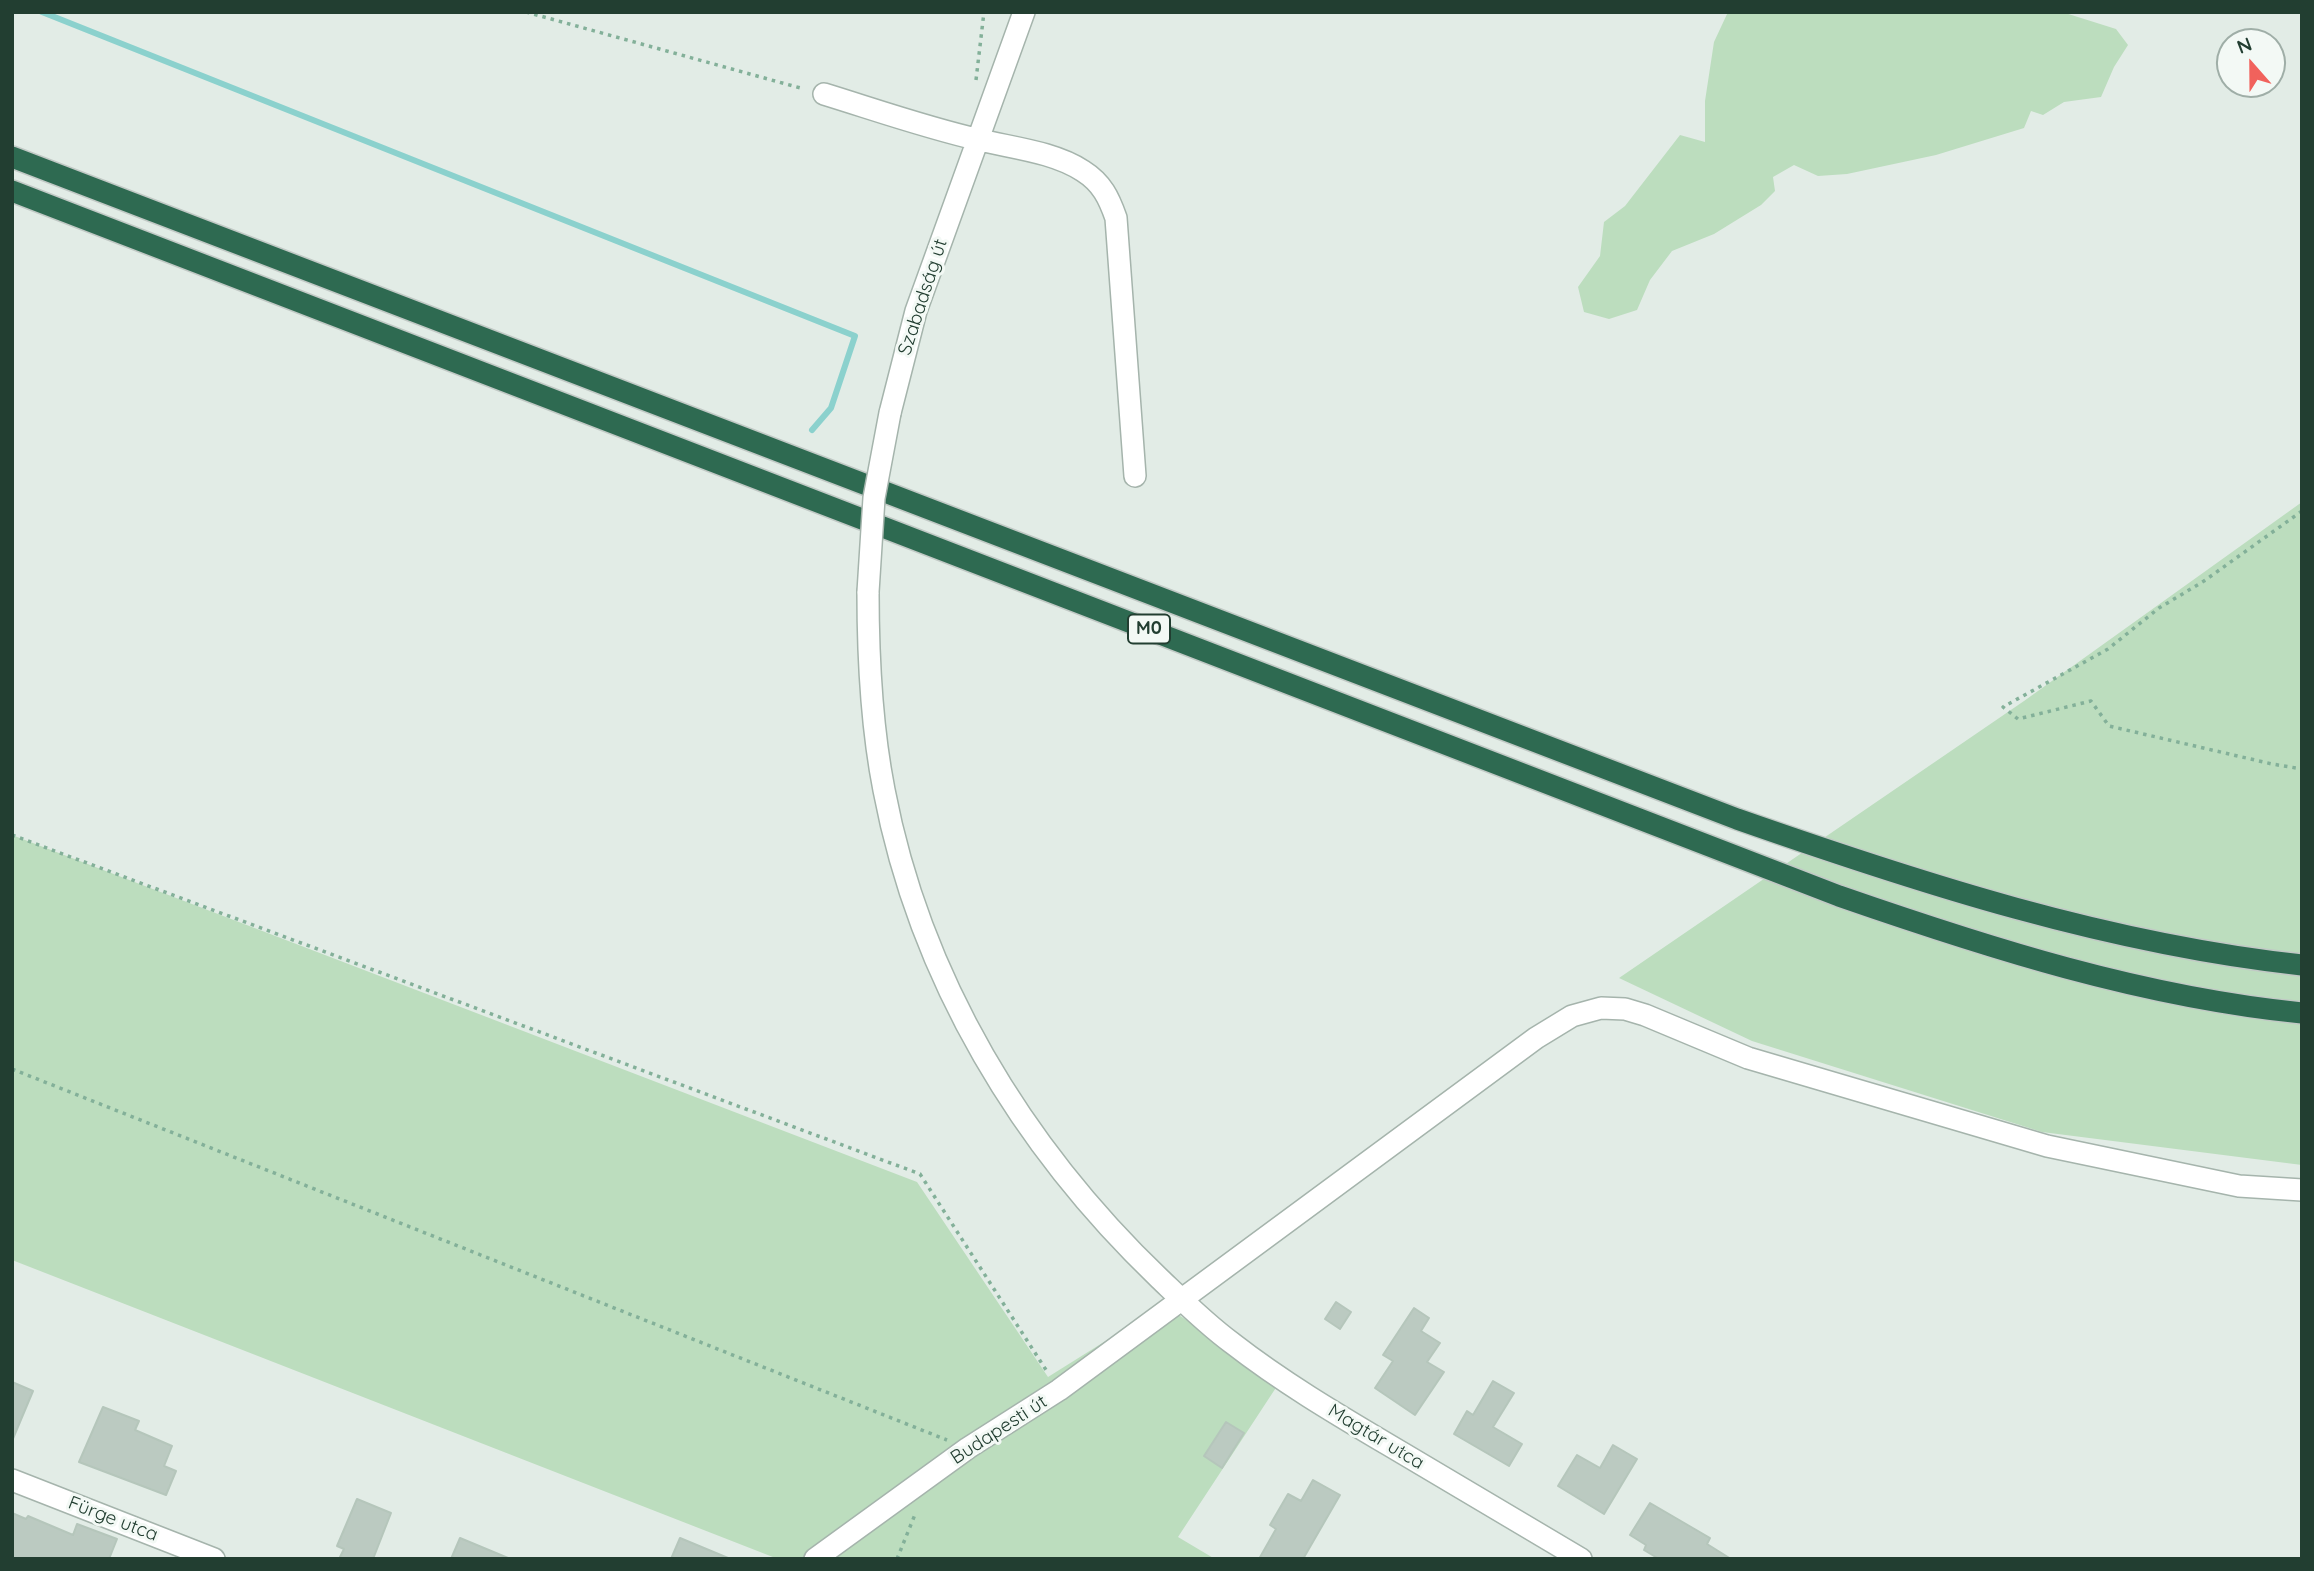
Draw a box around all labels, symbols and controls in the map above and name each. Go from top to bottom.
north arrow [2216,28,2286,98]
text: N [2233,32,2255,59]
street label: Szabadság út [894,236,952,358]
road number: M0 [1128,614,1170,644]
street label: Budapesti út [947,1390,1051,1470]
street label: Magtár utca [1324,1399,1428,1475]
street label: Fürge utca [65,1491,161,1547]

